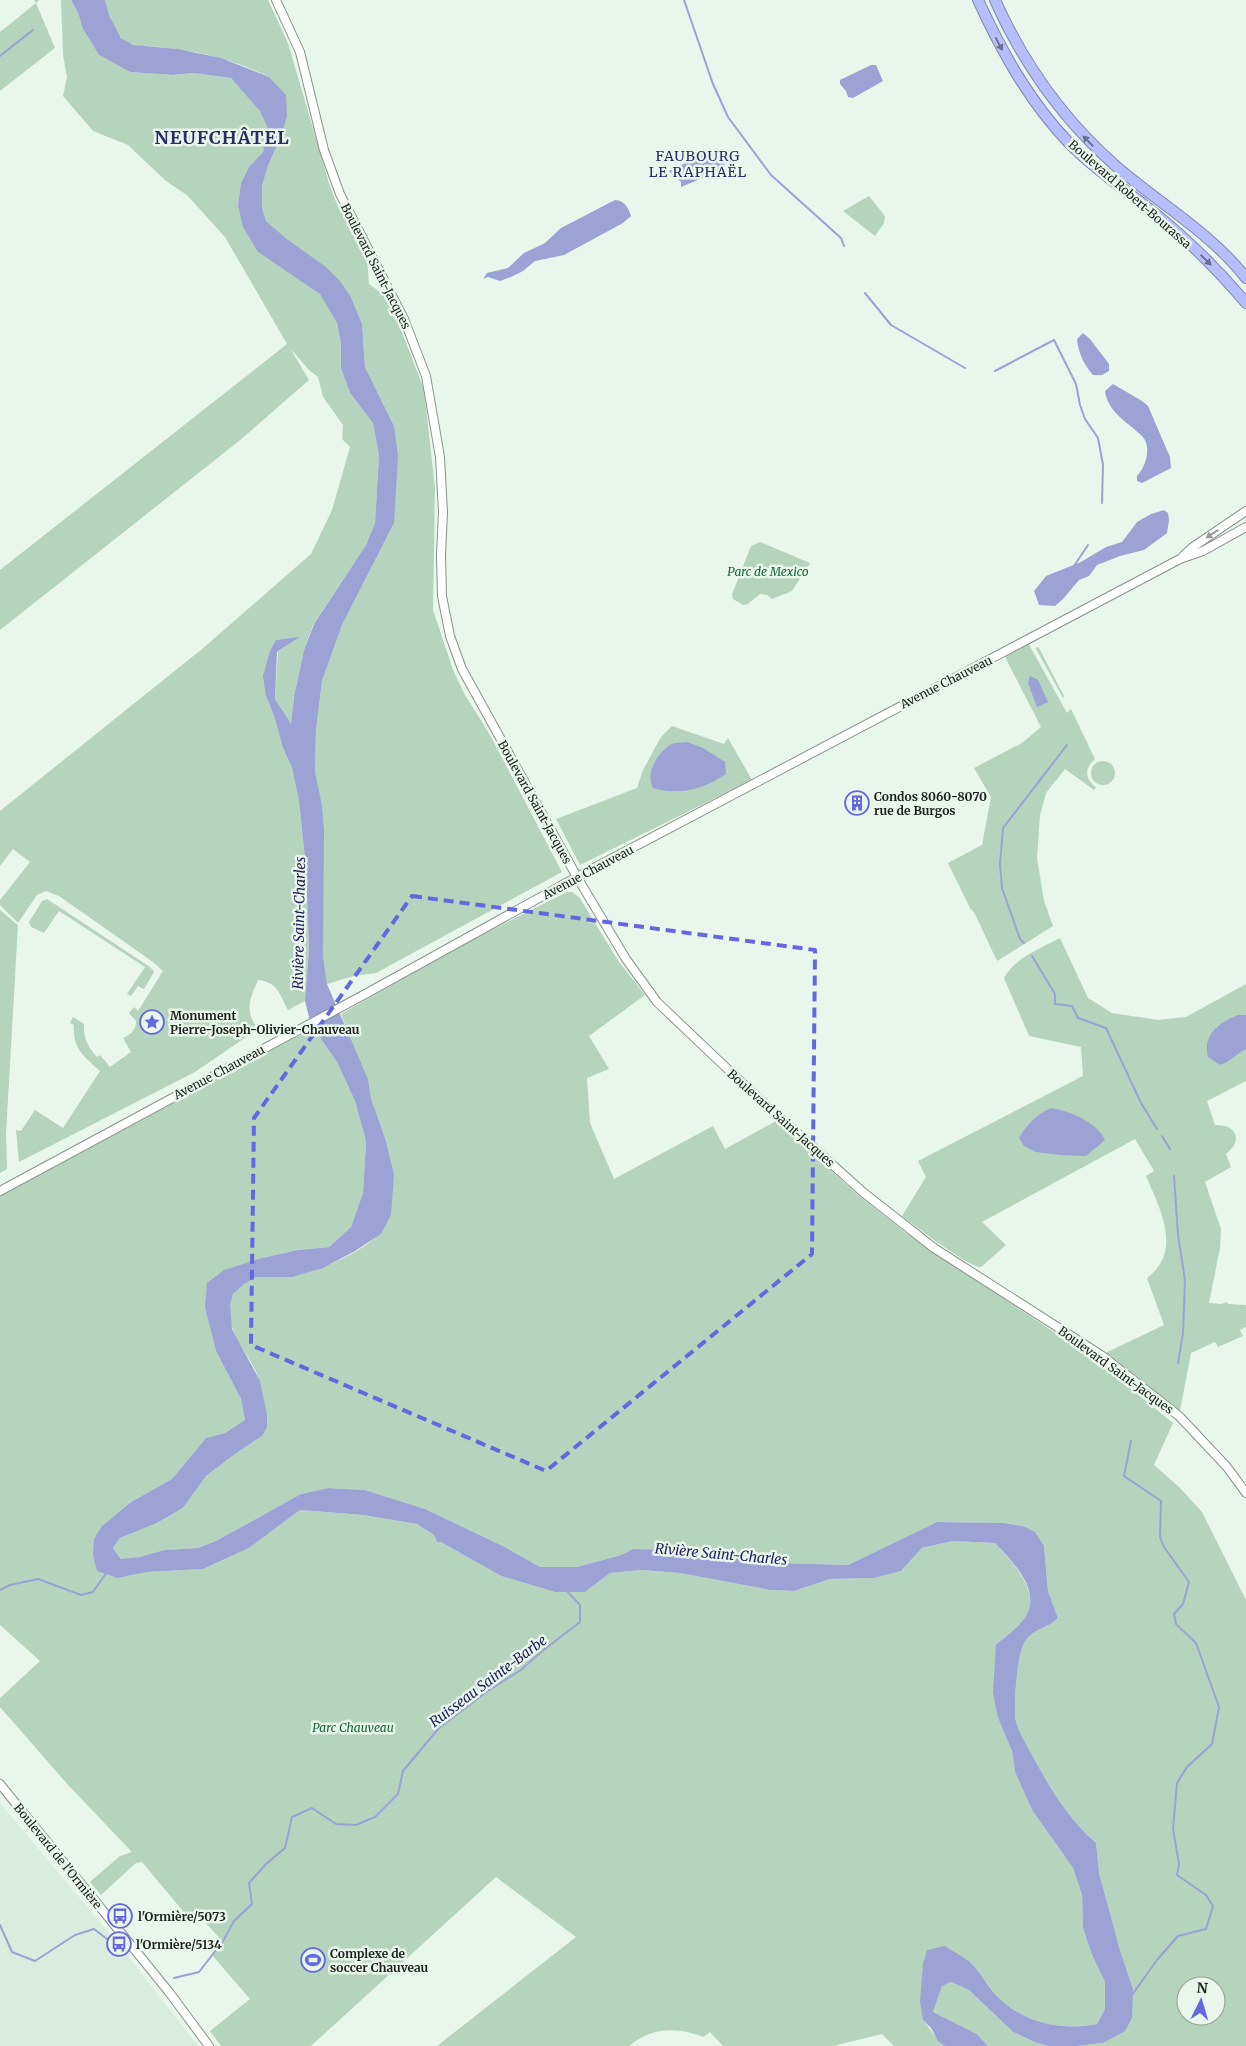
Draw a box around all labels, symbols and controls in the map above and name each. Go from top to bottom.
one-way arrow [995,37,1003,51]
district label: NEUFCHÂTEL [154,126,290,149]
one-way arrow [1083,135,1095,147]
street label: Boulevard Robert-Bourassa [1066,137,1195,252]
district label: FAUBOURG LE RAPHAËL [649,147,747,181]
street label: Boulevard Saint-Jacques [338,201,414,331]
one-way arrow [1200,254,1212,266]
one-way arrow [1205,529,1219,539]
park label: Parc de Mexico [727,564,809,579]
street label: Avenue Chauveau [897,652,995,712]
street label: Boulevard Saint-Jacques [495,738,575,866]
place label: Condos 8060-8070 rue de Burgos [874,789,987,818]
building icon: Condos 8060-8070 rue de Burgos [844,790,870,816]
street label: Avenue Chauveau [539,841,637,903]
water label: Rivière Saint-Charles [289,856,309,990]
place label: Monument Pierre-Joseph-Olivier-Chauveau [170,1008,360,1037]
place icon: Monument Pierre-Joseph-Olivier-Chauveau [139,1009,165,1035]
street label: Avenue Chauveau [170,1041,268,1103]
street label: Boulevard Saint-Jacques [724,1066,838,1170]
street label: Boulevard Saint-Jacques [1055,1323,1177,1417]
water label: Rivière Saint-Charles [654,1539,788,1569]
water label: Ruisseau Sainte-Barbe [426,1631,550,1731]
park label: Parc Chauveau [312,1720,394,1735]
street label: Boulevard de l'Ormière [11,1800,105,1912]
bus stop icon: l'Ormière/5073 [107,1903,133,1929]
place label: l'Ormière/5073 [138,1909,226,1924]
bus stop icon: l'Ormière/5134 [106,1931,132,1957]
place label: l'Ormière/5134 [136,1937,222,1952]
place label: Complexe de soccer Chauveau [330,1946,429,1975]
sports icon: Complexe de soccer Chauveau [300,1947,326,1973]
north arrow [1176,1976,1226,2026]
text: N [1196,1979,1208,1997]

